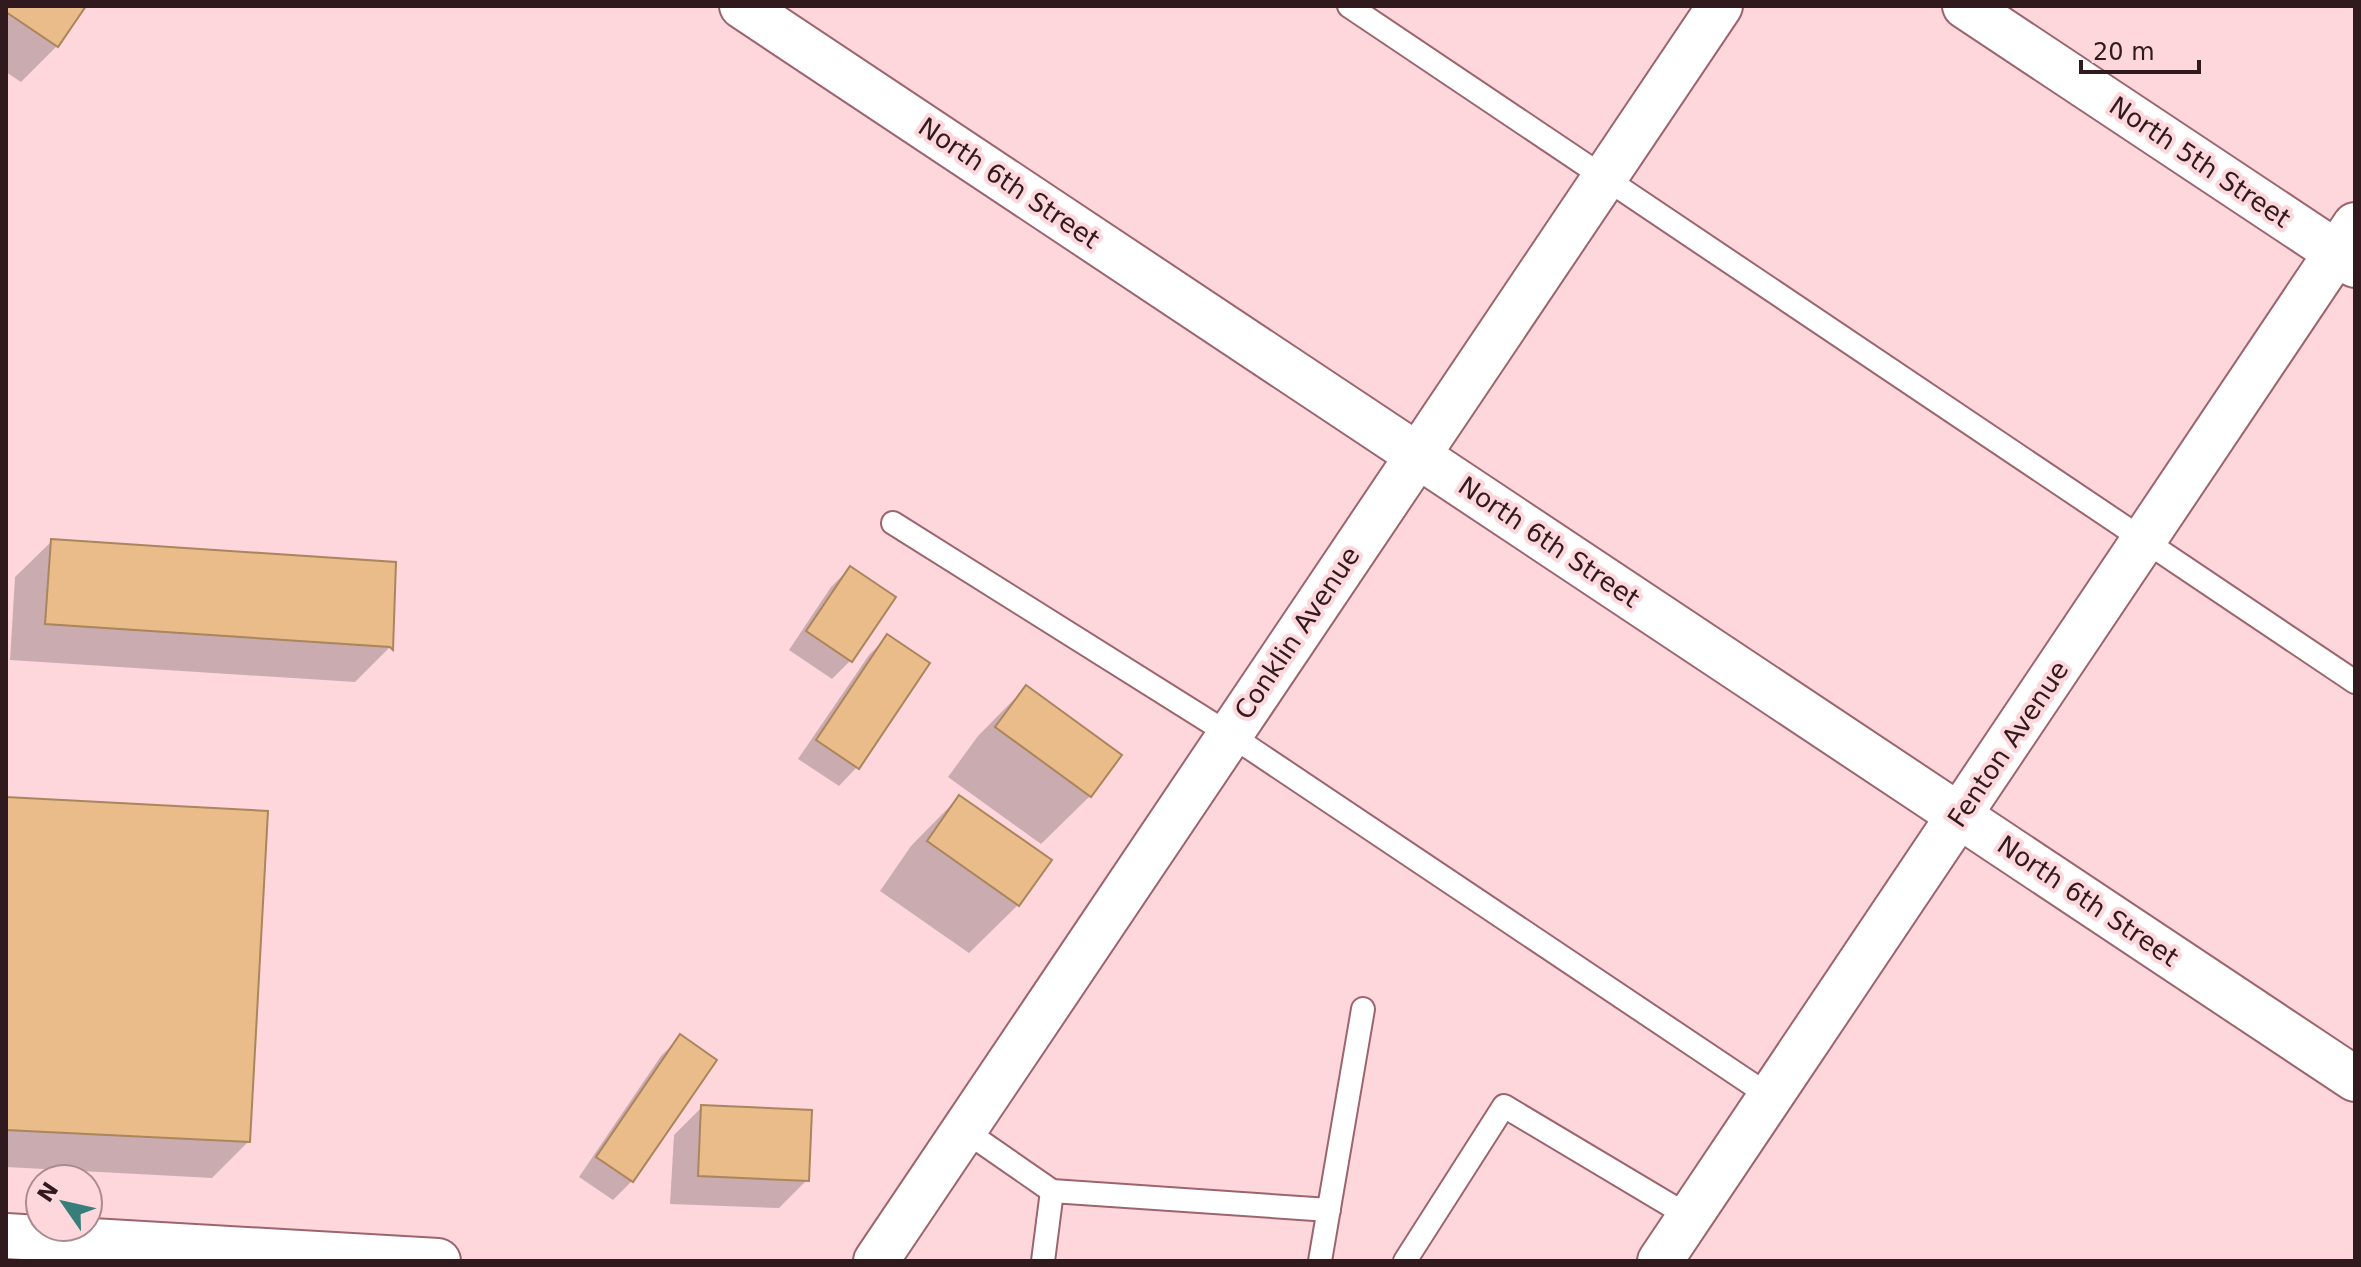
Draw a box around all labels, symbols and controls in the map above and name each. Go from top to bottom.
scale bar [2081,24,2199,74]
text: 20 m [2093,38,2155,66]
street label: North 5th Street [2104,90,2296,234]
street label: North 6th Street [913,111,1105,255]
street label: North 6th Street [1453,470,1645,614]
street label: Conklin Avenue [1228,541,1366,725]
street label: Fenton Avenue [1941,655,2075,833]
street label: North 6th Street [1992,829,2184,973]
north arrow [24,1163,104,1243]
text: N [32,1177,63,1207]

